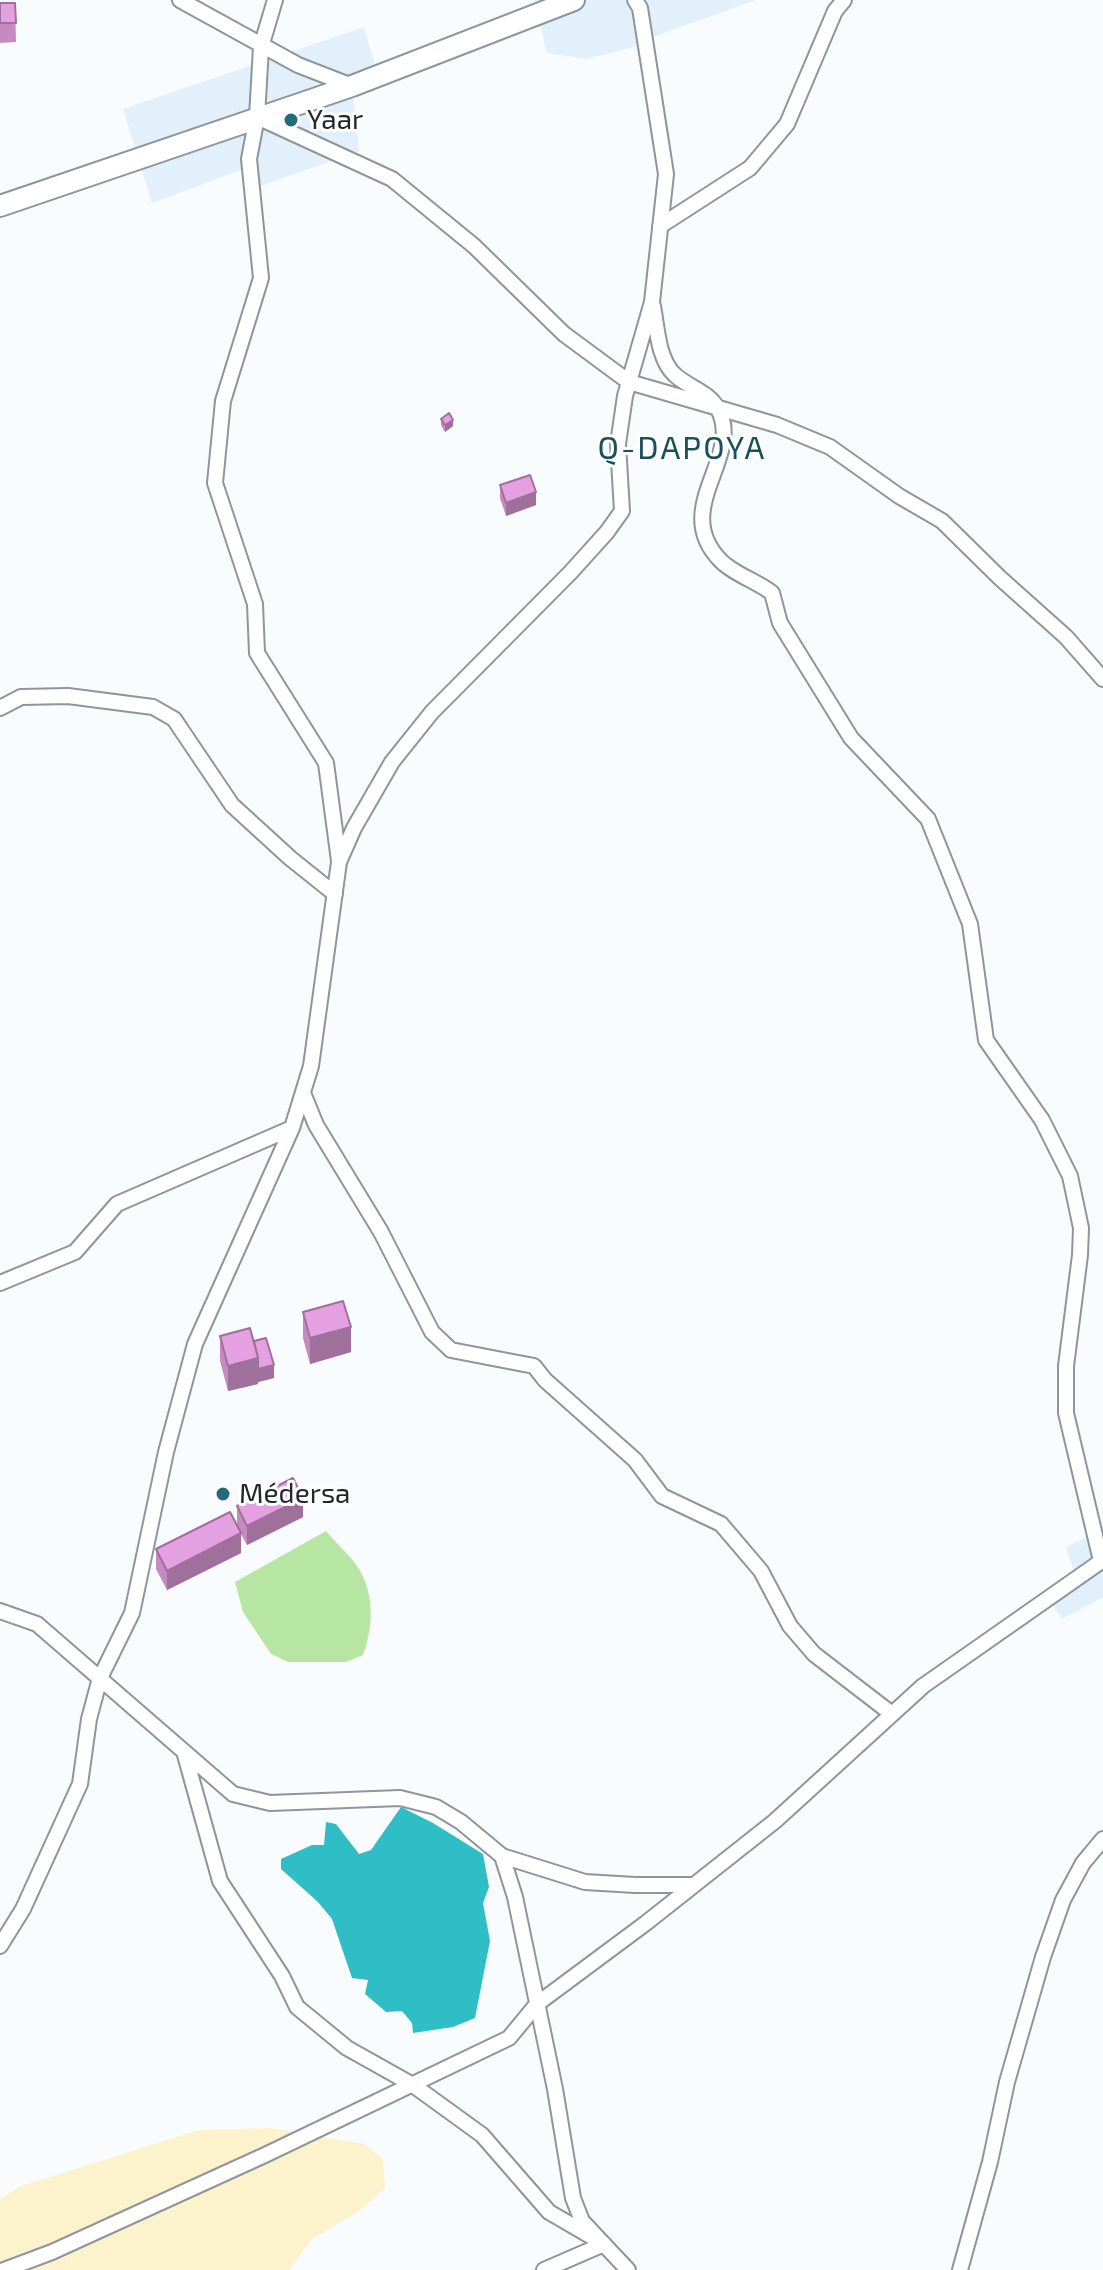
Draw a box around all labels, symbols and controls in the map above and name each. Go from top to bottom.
place label: Yaar [307,103,363,137]
marker: Yaar [282,111,300,129]
district label: Q-DAPOYA [598,429,766,467]
place label: Médersa [239,1477,350,1511]
marker: Médersa [214,1485,232,1503]

